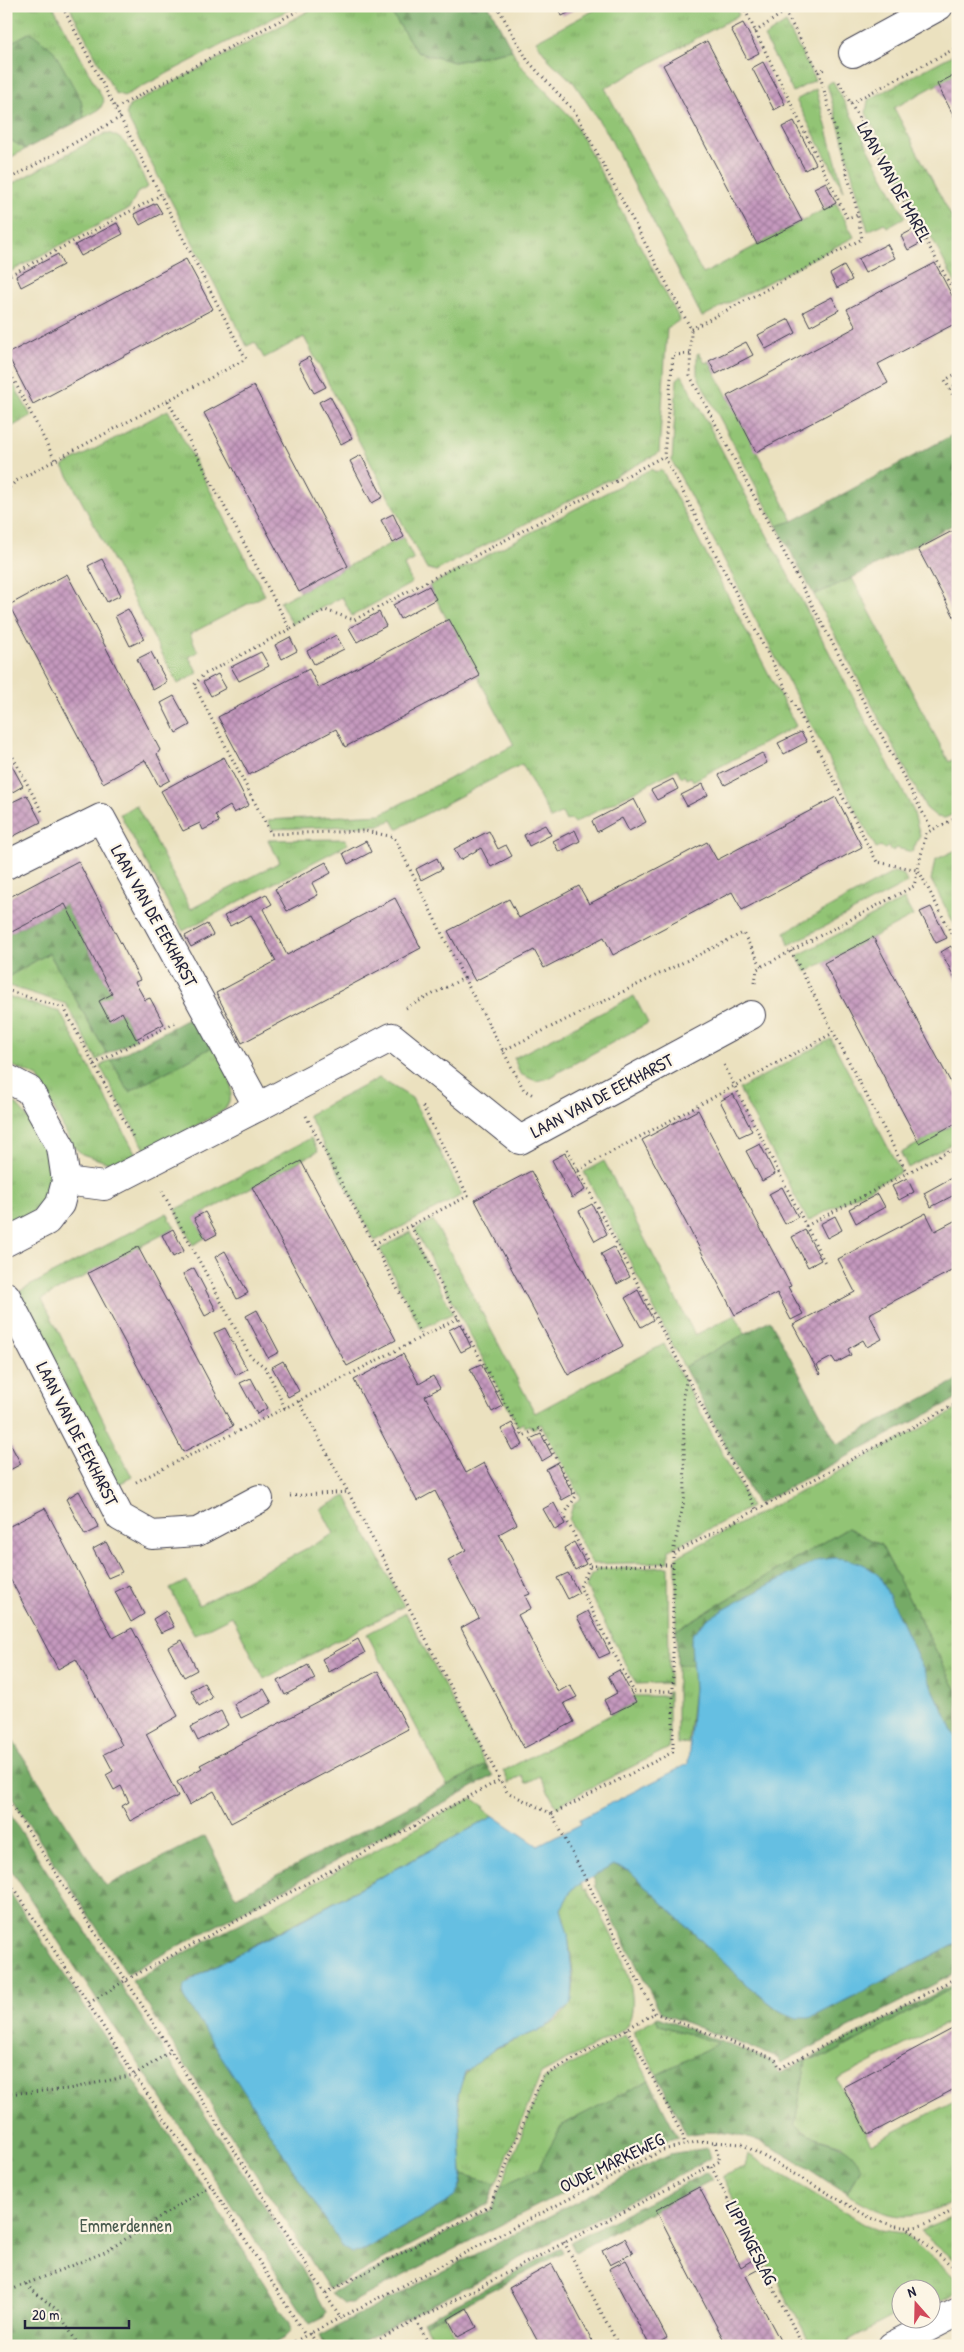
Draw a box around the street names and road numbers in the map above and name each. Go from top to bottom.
street label: LAAN VAN DE MAREL [851,117,938,246]
street label: LAAN VAN DE EEKHARST [105,840,204,992]
street label: LAAN VAN DE EEKHARST [526,1047,678,1144]
street label: LAAN VAN DE EEKHARST [30,1357,125,1511]
street label: OUDE MARKEWEG [555,2126,668,2199]
street label: LIPPINGESLAG [720,2197,783,2289]

